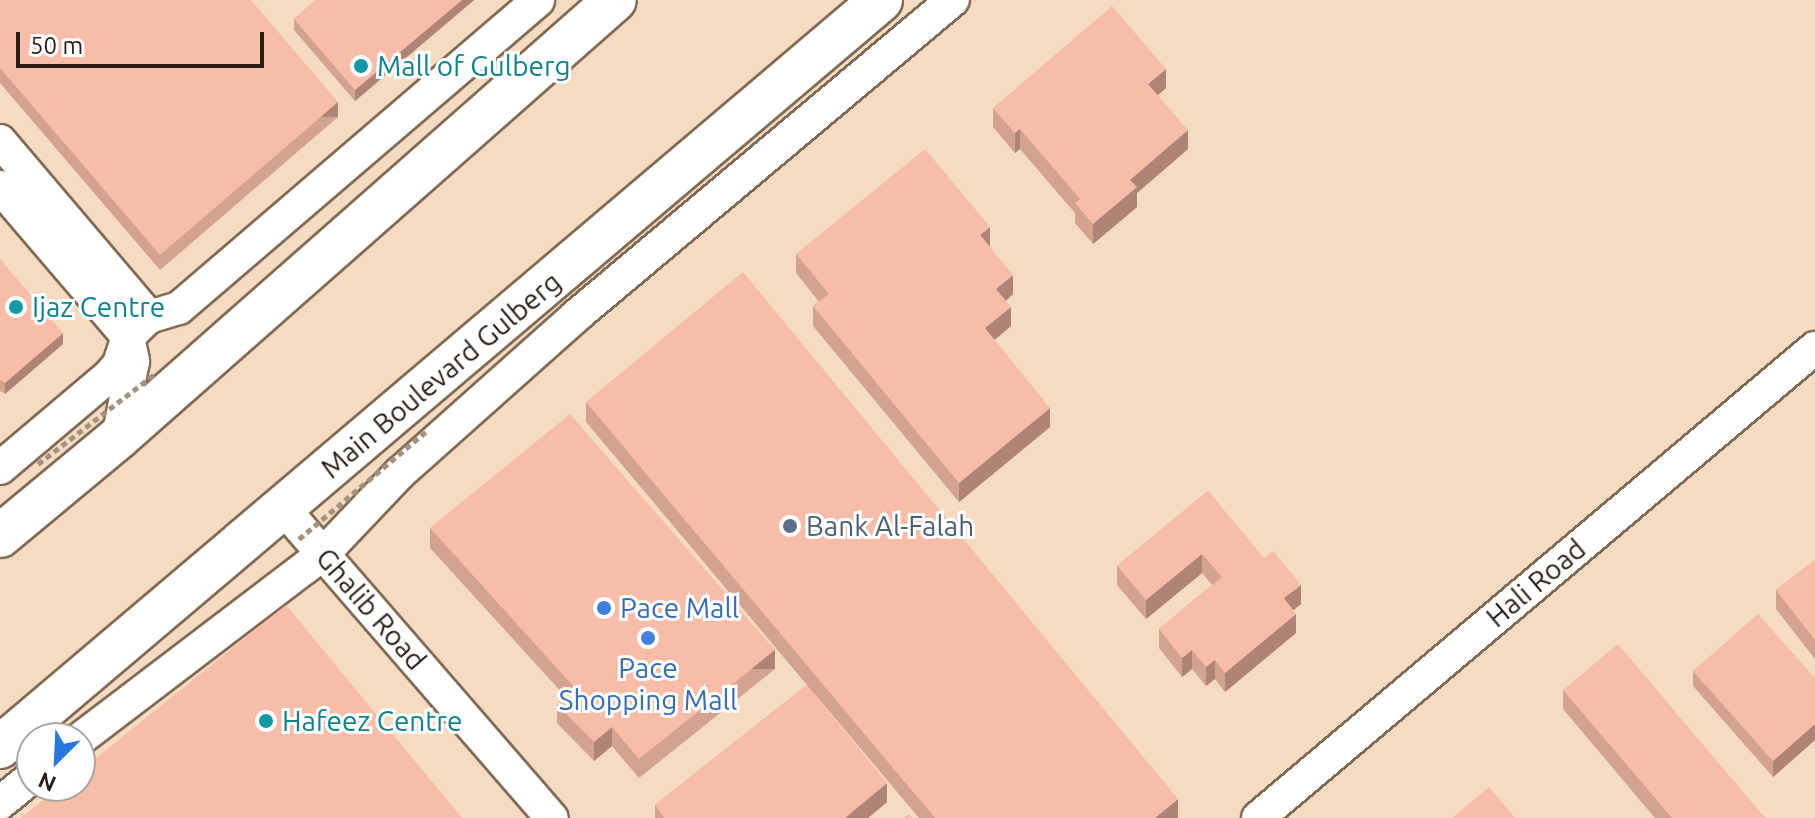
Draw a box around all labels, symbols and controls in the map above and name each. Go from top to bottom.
scale bar [20,16,268,66]
text: 50 m [30,32,83,59]
place label: Mall of Gulberg [377,49,571,83]
marker: Mall of Gulberg [352,57,370,75]
street label: Main Boulevard Gulberg [314,265,568,485]
place label: Ijaz Centre [32,290,165,324]
marker: Ijaz Centre [7,298,25,316]
place label: Bank Al-Falah [806,509,974,543]
marker: Bank Al-Falah [781,517,799,535]
street label: Hali Road [1480,532,1592,634]
street label: Ghalib Road [309,541,433,677]
place label: Pace Mall [620,591,739,625]
marker: Pace Mall [595,599,613,617]
marker: Pace Shopping Mall [639,629,657,647]
place label: Pace Shopping Mall [559,651,737,717]
place label: Hafeez Centre [282,704,462,738]
marker: Hafeez Centre [257,712,275,730]
north arrow [16,722,96,802]
text: N [34,768,59,797]

